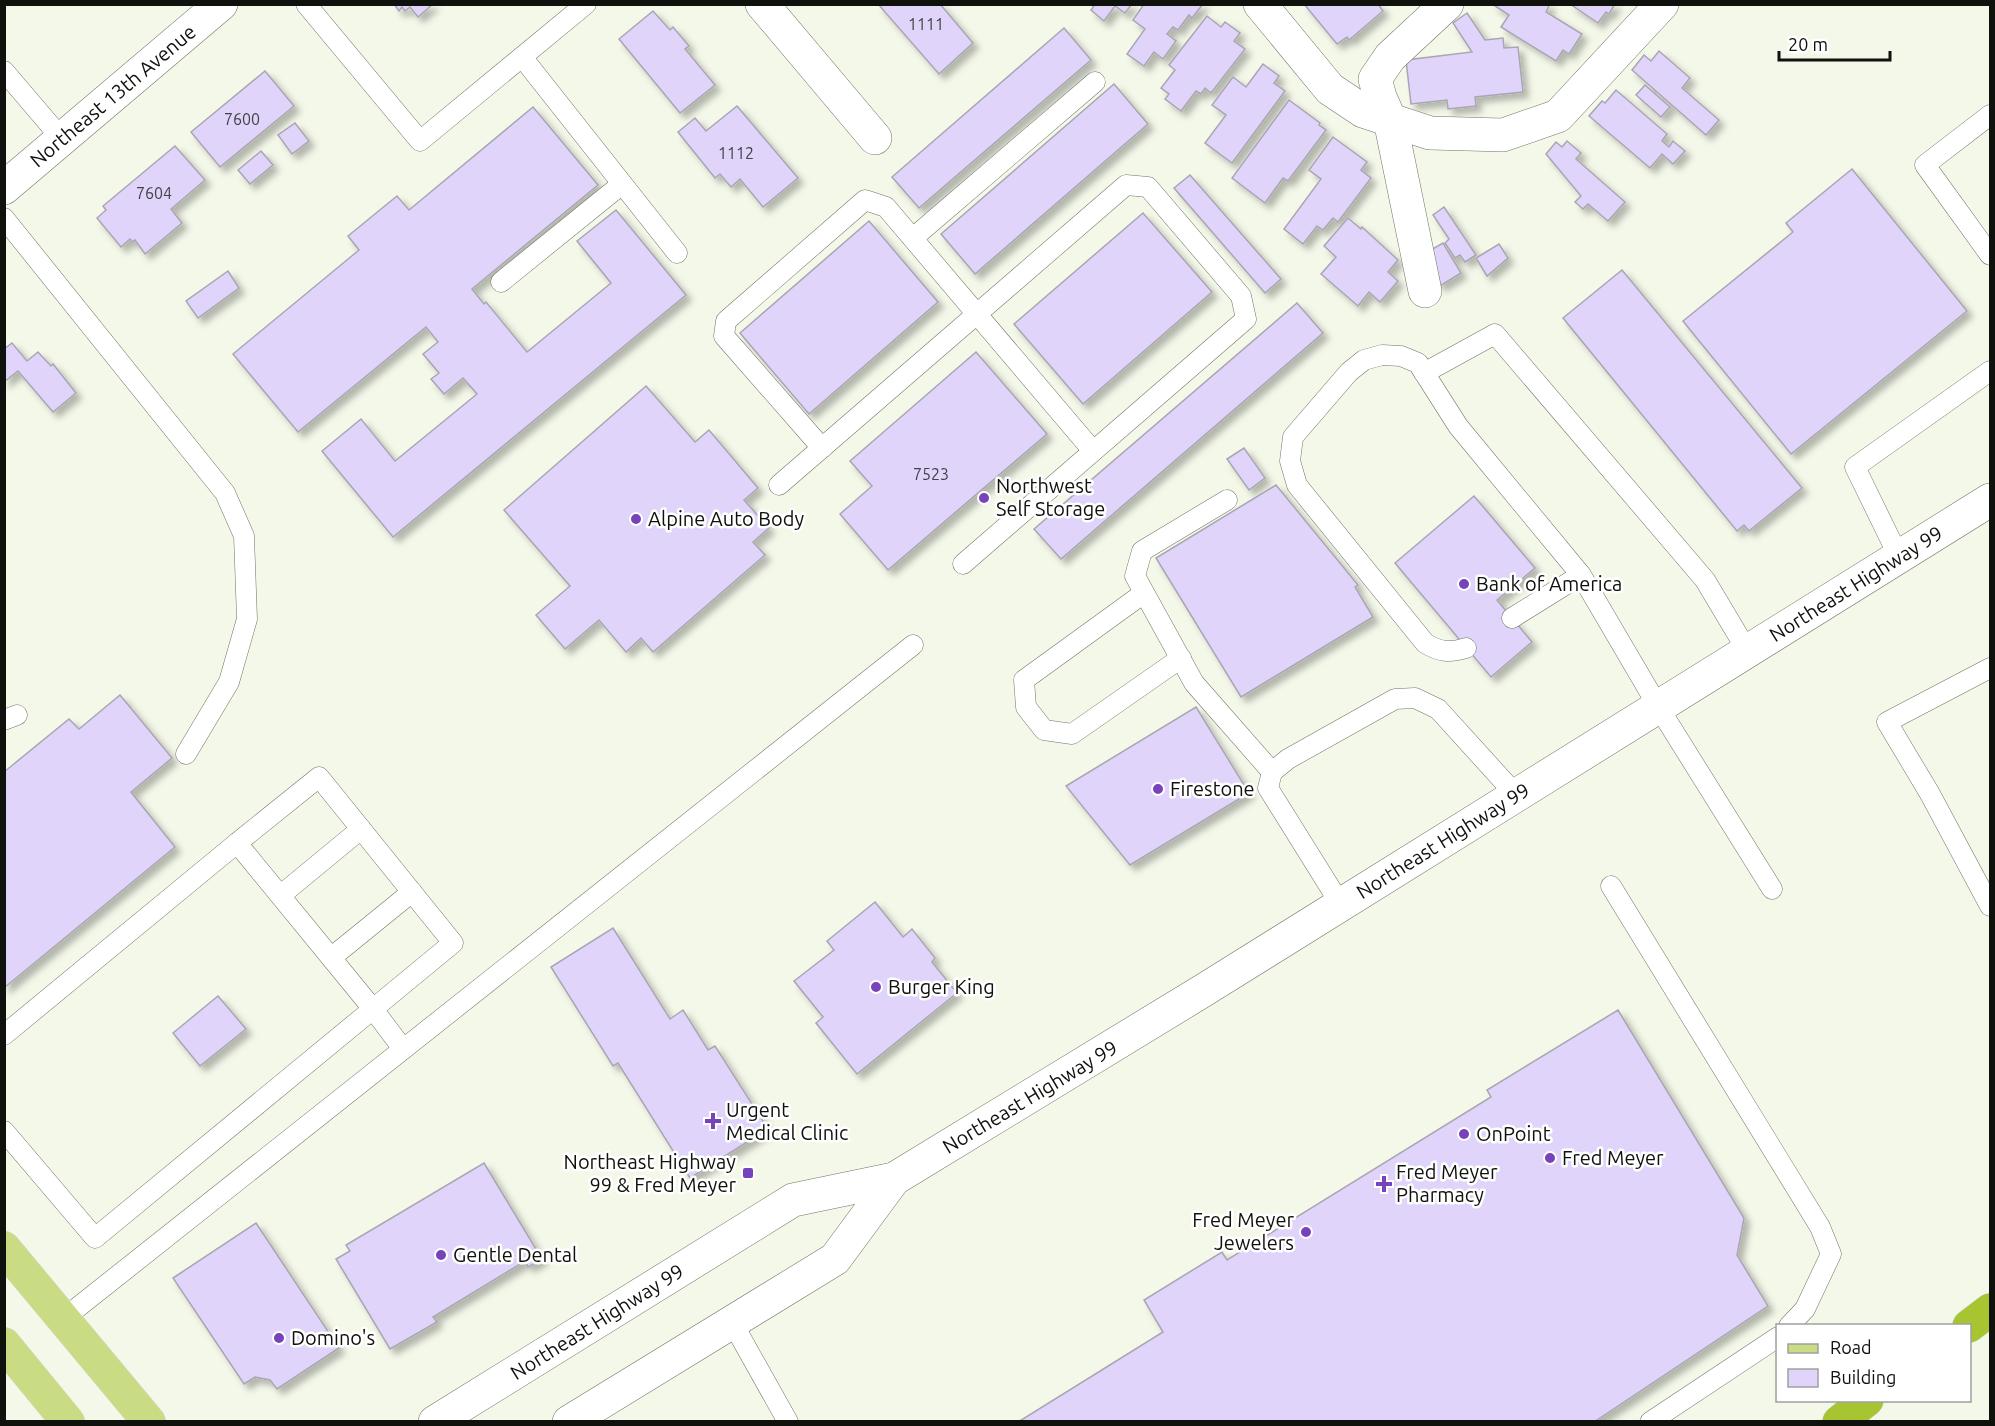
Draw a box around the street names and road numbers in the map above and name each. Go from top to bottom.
street label: Northeast 13th Avenue [25,20,200,172]
street label: Northeast Highway 99 [1765,521,1946,646]
street label: Northeast Highway 99 [1352,778,1533,903]
street label: Northeast Highway 99 [938,1035,1121,1158]
street label: Northeast Highway 99 [506,1259,687,1384]

